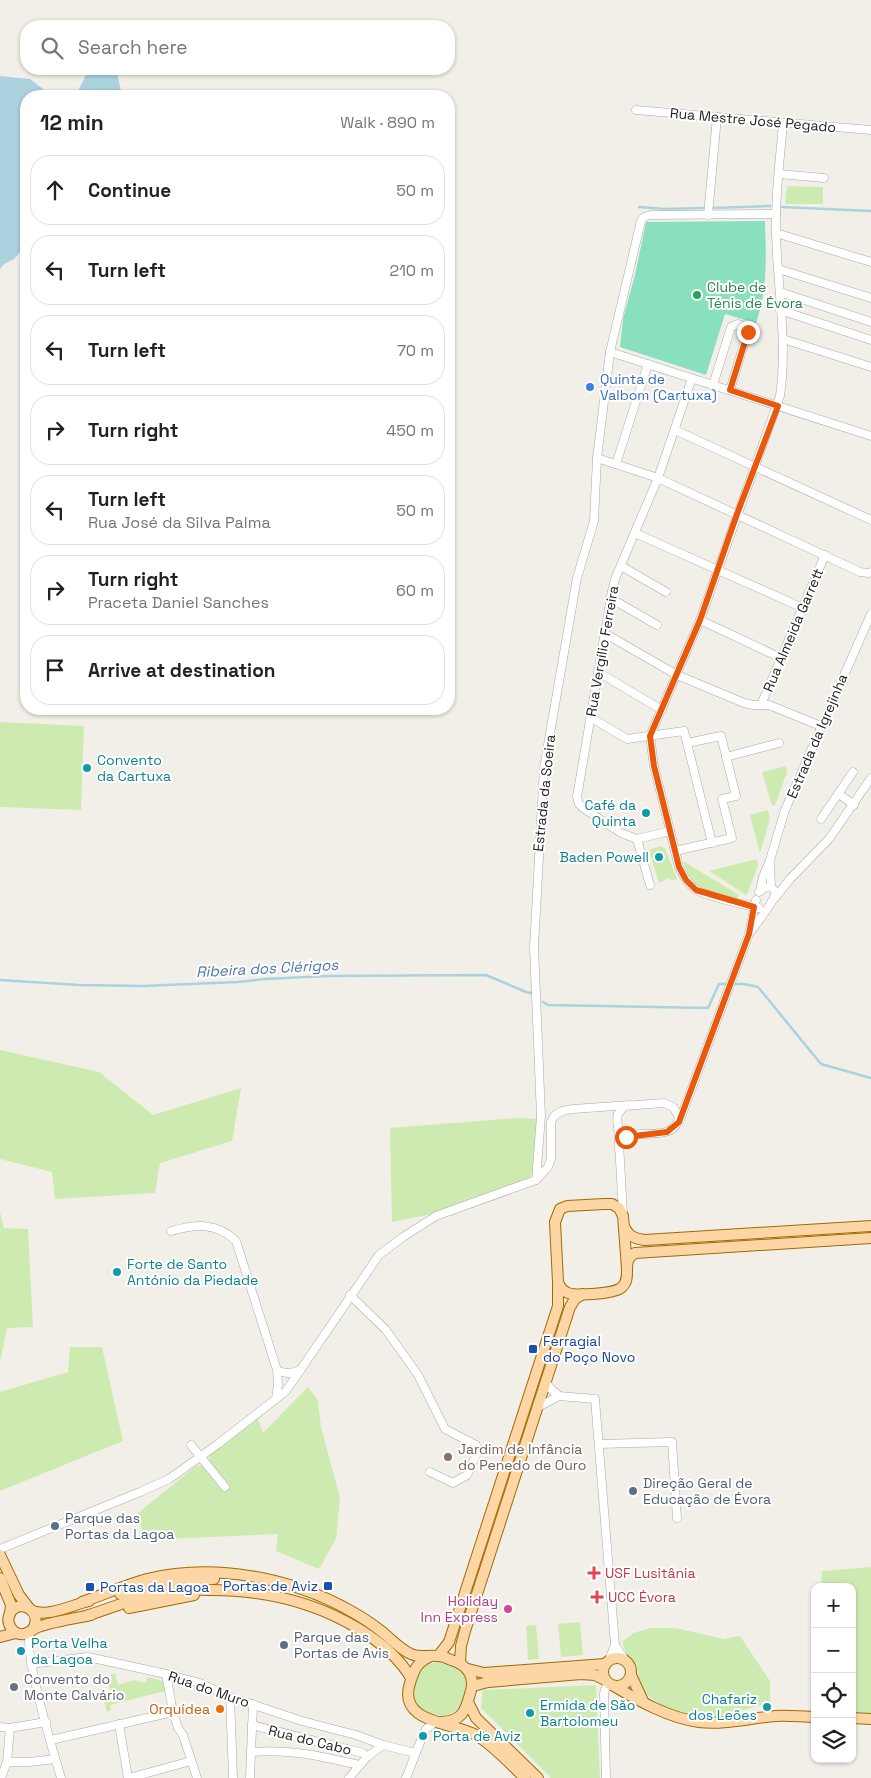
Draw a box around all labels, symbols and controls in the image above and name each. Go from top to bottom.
search box [20,20,455,75]
icon: search [38,34,66,62]
text: Search here [78,35,188,60]
street label: Rua Mestre José Pegado [669,104,837,136]
text: 12 min [40,109,104,136]
text: Walk · 890 m [340,112,435,133]
icon: ahead [41,176,69,204]
text: Continue [88,178,171,203]
text: 50 m [396,180,434,201]
icon: left [41,256,69,284]
text: Turn left [88,258,166,283]
text: 210 m [390,260,434,281]
place label: Clube de Ténis de Évora [707,278,803,312]
marker: Clube de Ténis de Évora [691,289,703,301]
route end [737,321,760,344]
icon: left [41,336,69,364]
text: Turn left [88,338,166,363]
text: 70 m [397,340,434,361]
place label: Quinta de Valbom (Cartuxa) [600,370,717,404]
marker: Quinta de Valbom (Cartuxa) [584,381,596,393]
icon: right [41,416,69,444]
text: Turn right [88,418,178,443]
text: 450 m [386,420,434,441]
text: Turn left [88,487,166,512]
icon: left [41,496,69,524]
text: 50 m [396,500,434,521]
text: Rua José da Silva Palma [88,512,271,533]
street label: Rua Almeida Garrett [759,566,827,694]
text: Turn right [88,567,178,592]
icon: right [41,576,69,604]
text: 60 m [396,580,434,601]
street label: Rua Vergílio Ferreira [582,584,622,718]
text: Praceta Daniel Sanches [88,592,269,613]
icon: arrive [41,656,69,684]
text: Arrive at destination [88,658,276,683]
street label: Estrada da Igrejinha [783,671,851,801]
street label: Estrada da Soeira [529,733,559,853]
place label: Convento da Cartuxa [97,751,171,785]
marker: Convento da Cartuxa [81,762,93,774]
place label: Café da Quinta [585,796,636,830]
marker: Café da Quinta [640,807,652,819]
place label: Baden Powell [559,848,649,866]
marker: Baden Powell [653,851,665,863]
water label: Ribeira dos Clérigos [195,955,340,981]
route start [615,1126,638,1149]
place label: Forte de Santo António da Piedade [127,1255,258,1289]
marker: Forte de Santo António da Piedade [111,1266,123,1278]
place label: Ferragial do Poço Novo [543,1332,635,1366]
marker: Ferragial do Poço Novo [527,1343,539,1355]
place label: Jardim de Infância do Penedo de Ouro [458,1440,586,1474]
marker: Jardim de Infância do Penedo de Ouro [442,1451,454,1463]
place label: Direção Geral de Educação de Évora [643,1474,771,1508]
marker: Direção Geral de Educação de Évora [627,1485,639,1497]
place label: Parque das Portas da Lagoa [65,1509,174,1543]
marker: Parque das Portas da Lagoa [49,1520,61,1532]
place label: USF Lusitânia [605,1564,696,1582]
marker: USF Lusitânia [587,1566,601,1580]
place label: Portas de Aviz [223,1577,318,1595]
place label: Portas da Lagoa [100,1578,209,1596]
marker: Portas de Aviz [322,1580,334,1592]
marker: Portas da Lagoa [84,1581,96,1593]
map controls [811,1583,856,1763]
button: + [811,1583,856,1628]
place label: UCC Évora [608,1588,676,1606]
marker: UCC Évora [590,1590,604,1604]
place label: Holiday Inn Express [421,1592,498,1626]
marker: Holiday Inn Express [502,1603,514,1615]
place label: Parque das Portas de Avis [294,1628,389,1662]
button: − [811,1628,856,1673]
place label: Porta Velha da Lagoa [31,1634,107,1668]
marker: Parque das Portas de Avis [278,1639,290,1651]
marker: Porta Velha da Lagoa [15,1645,27,1657]
street label: Rua do Muro [166,1667,252,1711]
place label: Convento do Monte Calvário [24,1670,124,1704]
button: locate [811,1673,856,1718]
marker: Convento do Monte Calvário [8,1681,20,1693]
place label: Chafariz dos Leões [688,1690,757,1724]
place label: Ermida de São Bartolomeu [540,1696,635,1730]
place label: Orquídea [149,1700,210,1718]
marker: Chafariz dos Leões [761,1701,773,1713]
marker: Orquídea [214,1703,226,1715]
marker: Ermida de São Bartolomeu [524,1707,536,1719]
button: layers [811,1718,856,1763]
street label: Rua do Cabo [267,1721,353,1759]
place label: Porta de Aviz [433,1727,521,1745]
marker: Porta de Aviz [417,1730,429,1742]

